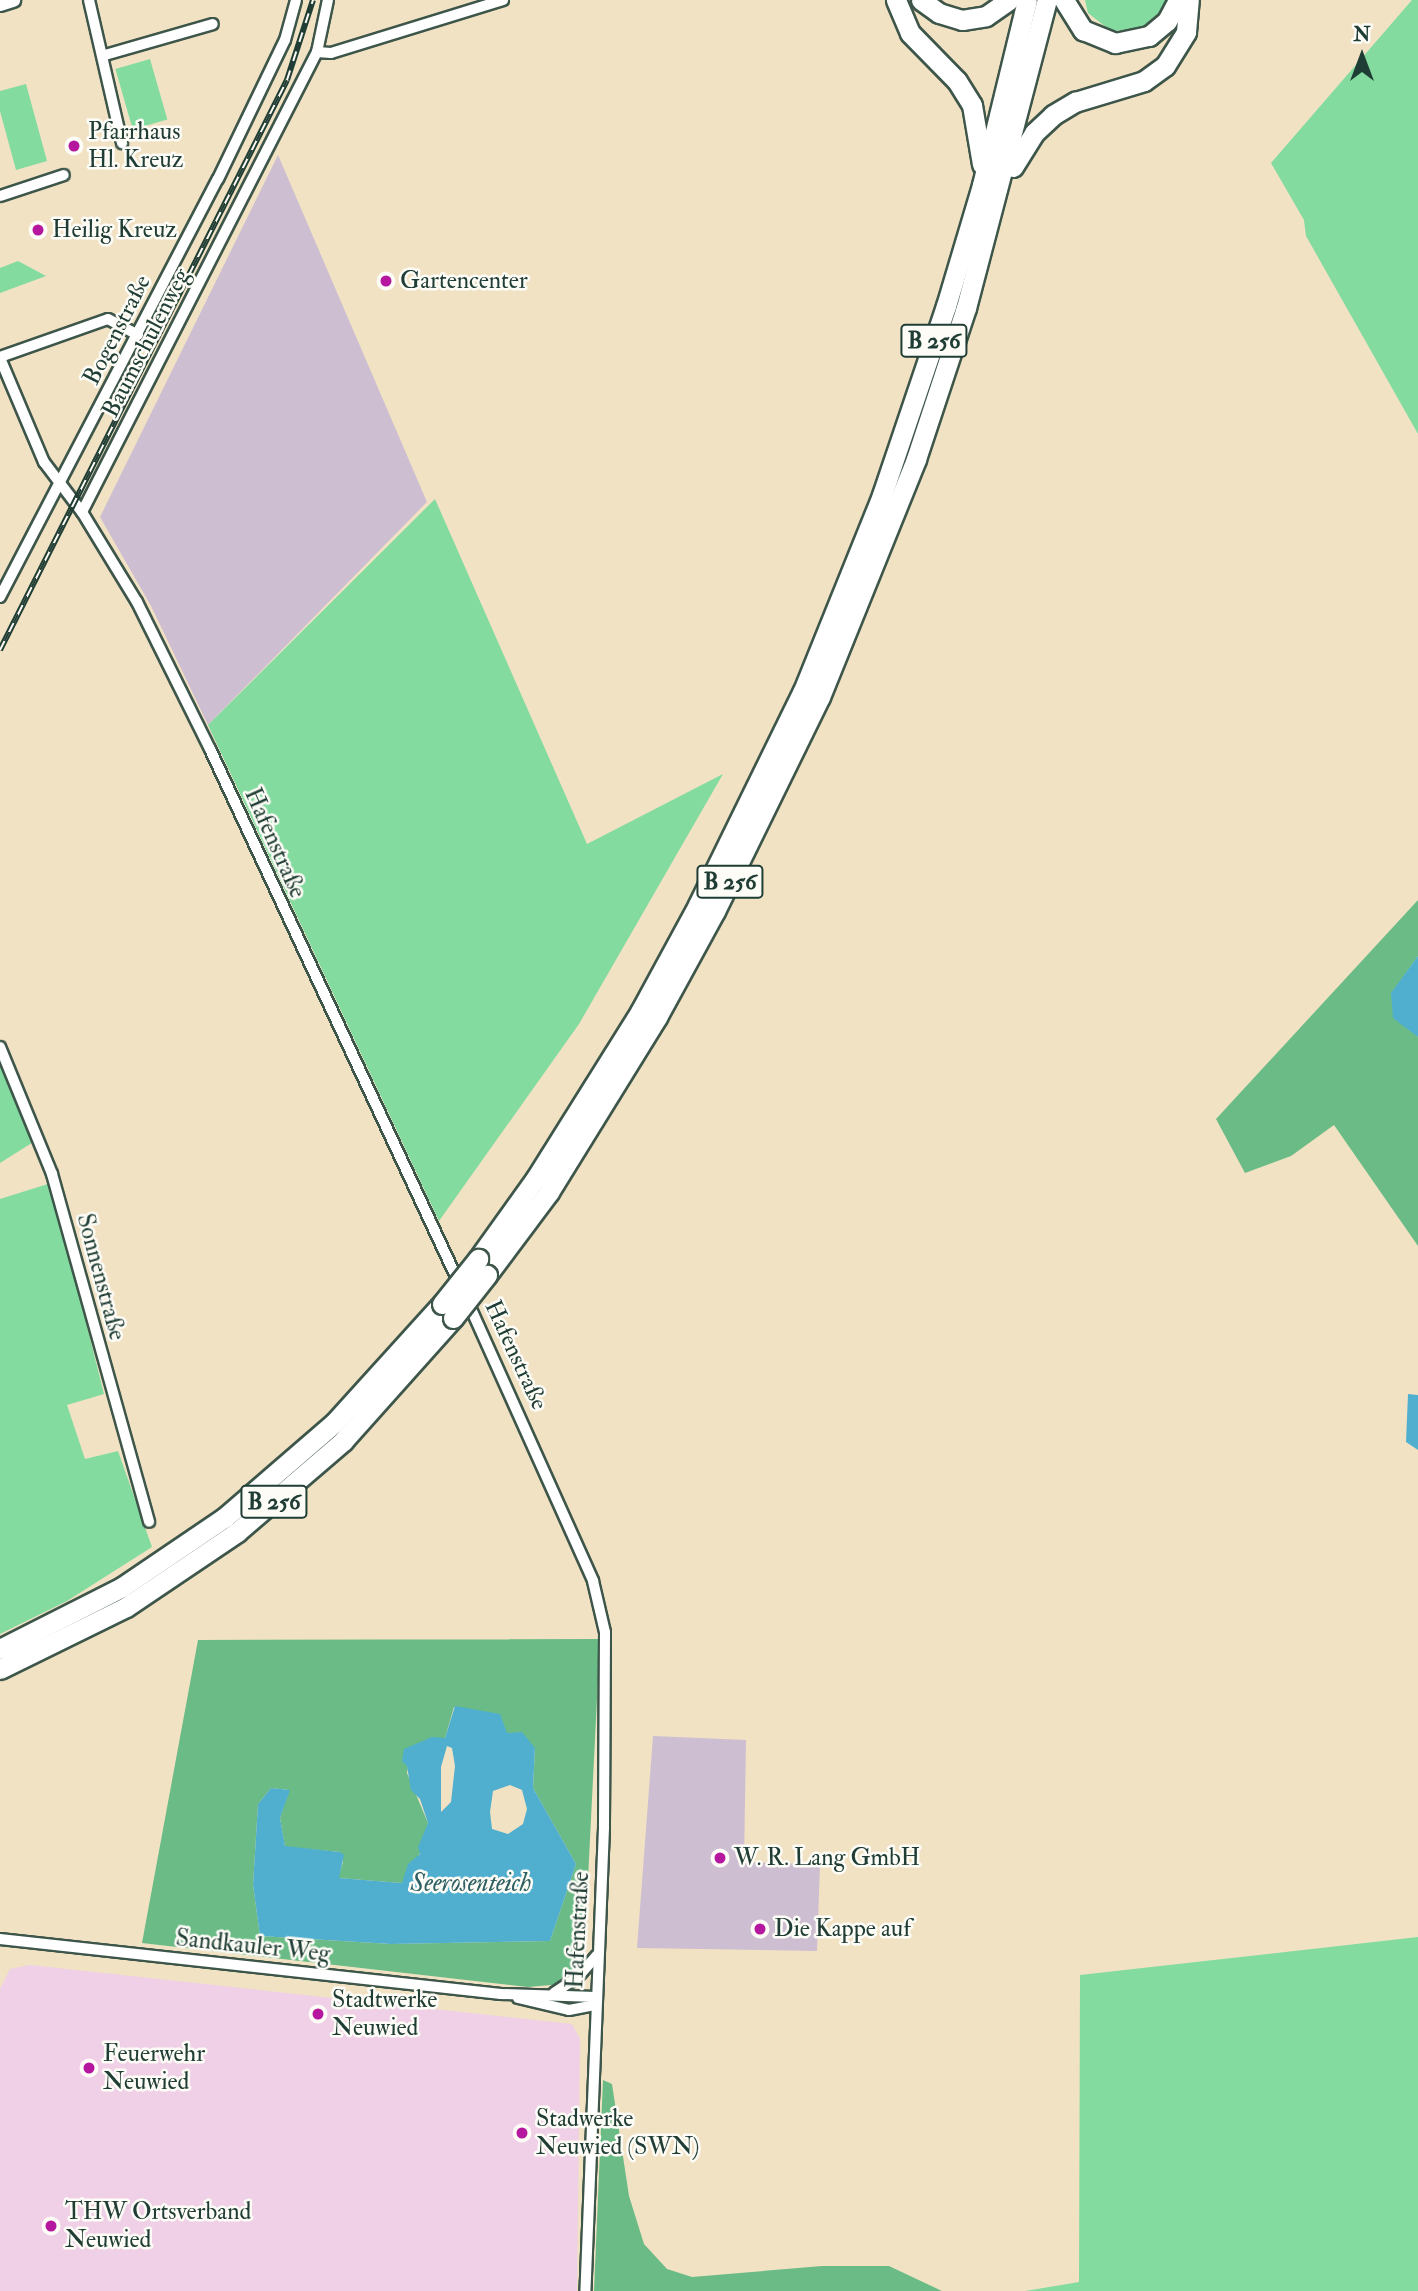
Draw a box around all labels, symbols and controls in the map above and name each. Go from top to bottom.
north arrow [1327,21,1397,91]
text: N [1353,23,1371,47]
place label: Pfarrhaus Hl. Kreuz [88,118,183,174]
marker: Pfarrhaus Hl. Kreuz [66,138,82,154]
place label: Heilig Kreuz [52,216,177,244]
marker: Heilig Kreuz [30,222,46,238]
street label: Baumschulenweg [96,263,196,423]
place label: Gartencenter [400,267,528,295]
street label: Bogenstraße [77,270,157,390]
marker: Gartencenter [378,273,394,289]
road number: B 256 [899,322,969,360]
street label: Hafenstraße [238,784,312,902]
road number: B 256 [695,862,765,902]
street label: Sonnenstraße [70,1211,132,1343]
street label: Hafenstraße [478,1296,554,1414]
road number: B 256 [239,1483,309,1522]
place label: W. R. Lang GmbH [734,1844,920,1872]
marker: W. R. Lang GmbH [712,1850,728,1866]
water label: Seerosenteich [411,1868,531,1900]
street label: Hafenstraße [561,1871,595,1989]
place label: Die Kappe auf [774,1915,911,1943]
marker: Die Kappe auf [752,1921,768,1937]
street label: Sandkauler Weg [174,1924,332,1968]
place label: Stadtwerke Neuwied [332,1986,437,2042]
marker: Stadtwerke Neuwied [310,2006,326,2022]
place label: Feuerwehr Neuwied [103,2040,205,2096]
marker: Feuerwehr Neuwied [81,2060,97,2076]
place label: Stadwerke Neuwied (SWN) [536,2105,700,2161]
marker: Stadwerke Neuwied (SWN) [514,2125,530,2141]
place label: THW Ortsverband Neuwied [65,2198,251,2254]
marker: THW Ortsverband Neuwied [43,2218,59,2234]

